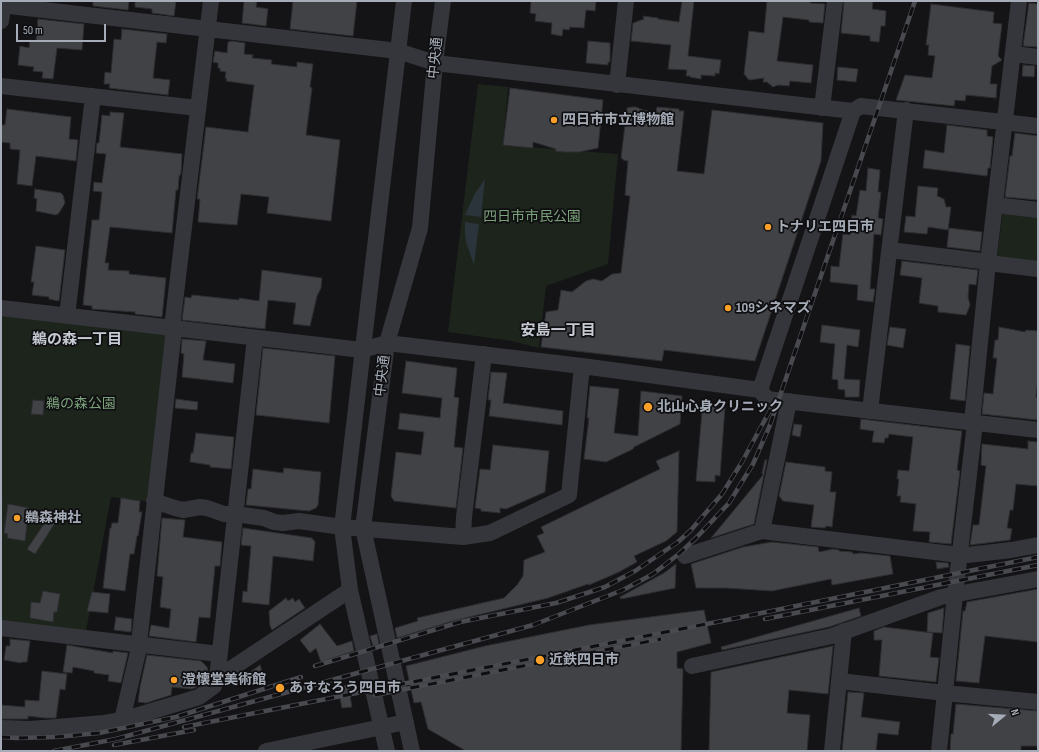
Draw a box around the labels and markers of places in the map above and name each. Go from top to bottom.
place label: 四日市市立博物館 [562,112,674,128]
marker: 四日市市立博物館 [549,115,559,125]
place label: トナリエ四日市 [776,219,874,235]
marker: トナリエ四日市 [763,222,773,232]
place label: 109シネマズ [736,300,811,316]
marker: 109シネマズ [723,303,733,313]
place label: 北山心身クリニック [657,399,783,415]
marker: 北山心身クリニック [642,401,654,413]
place label: 鵜森神社 [25,510,81,526]
marker: 鵜森神社 [12,513,22,523]
place label: 近鉄四日市 [549,652,619,668]
marker: 近鉄四日市 [534,654,546,666]
place label: 澄懐堂美術館 [182,672,266,688]
marker: 澄懐堂美術館 [169,675,179,685]
place label: あすなろう四日市 [289,680,401,696]
marker: あすなろう四日市 [274,682,286,694]

